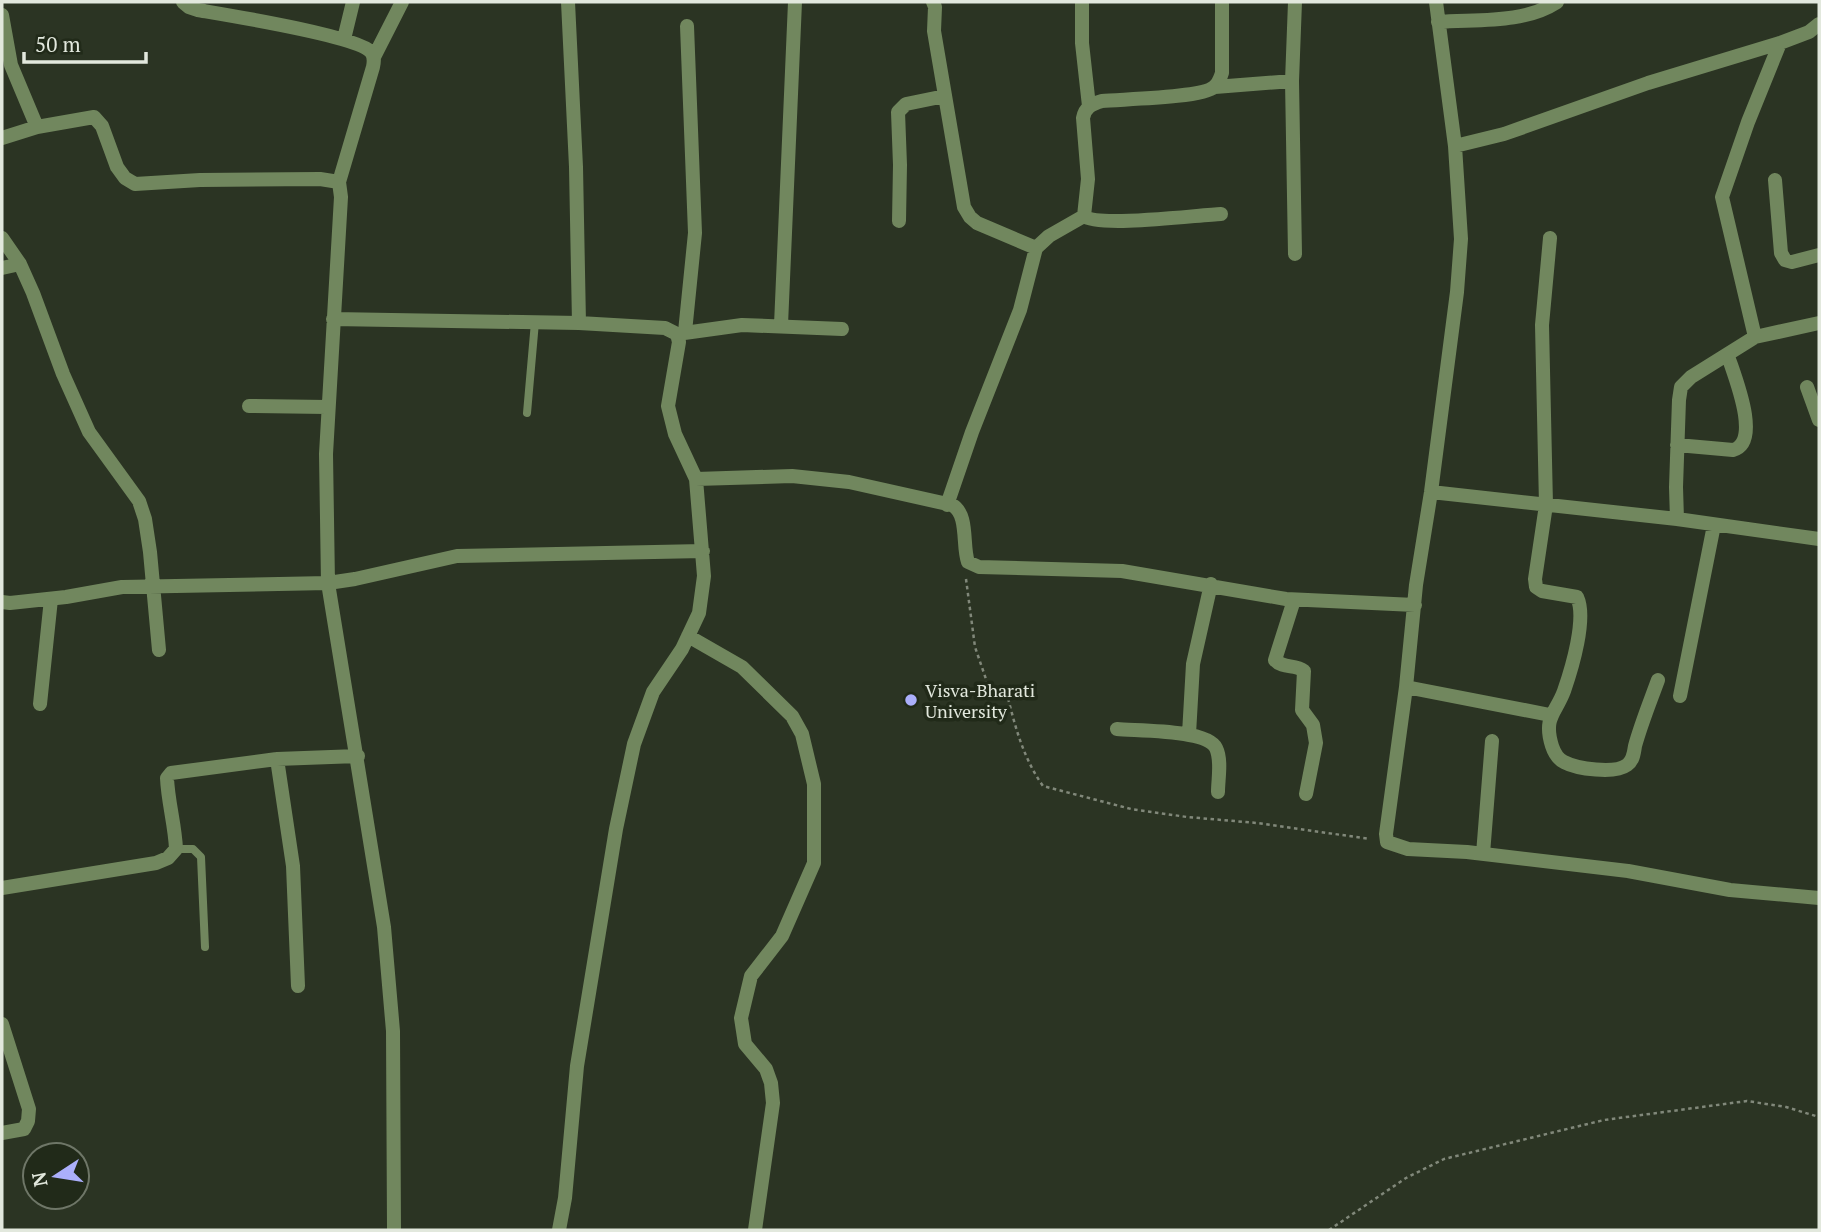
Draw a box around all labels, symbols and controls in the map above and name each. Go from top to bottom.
scale bar [24,21,147,65]
text: 50 m [35,30,81,58]
place label: Visva-Bharati University [925,678,1035,723]
marker: Visva-Bharati University [903,692,919,708]
north arrow [21,1141,91,1211]
text: N [25,1169,53,1189]

